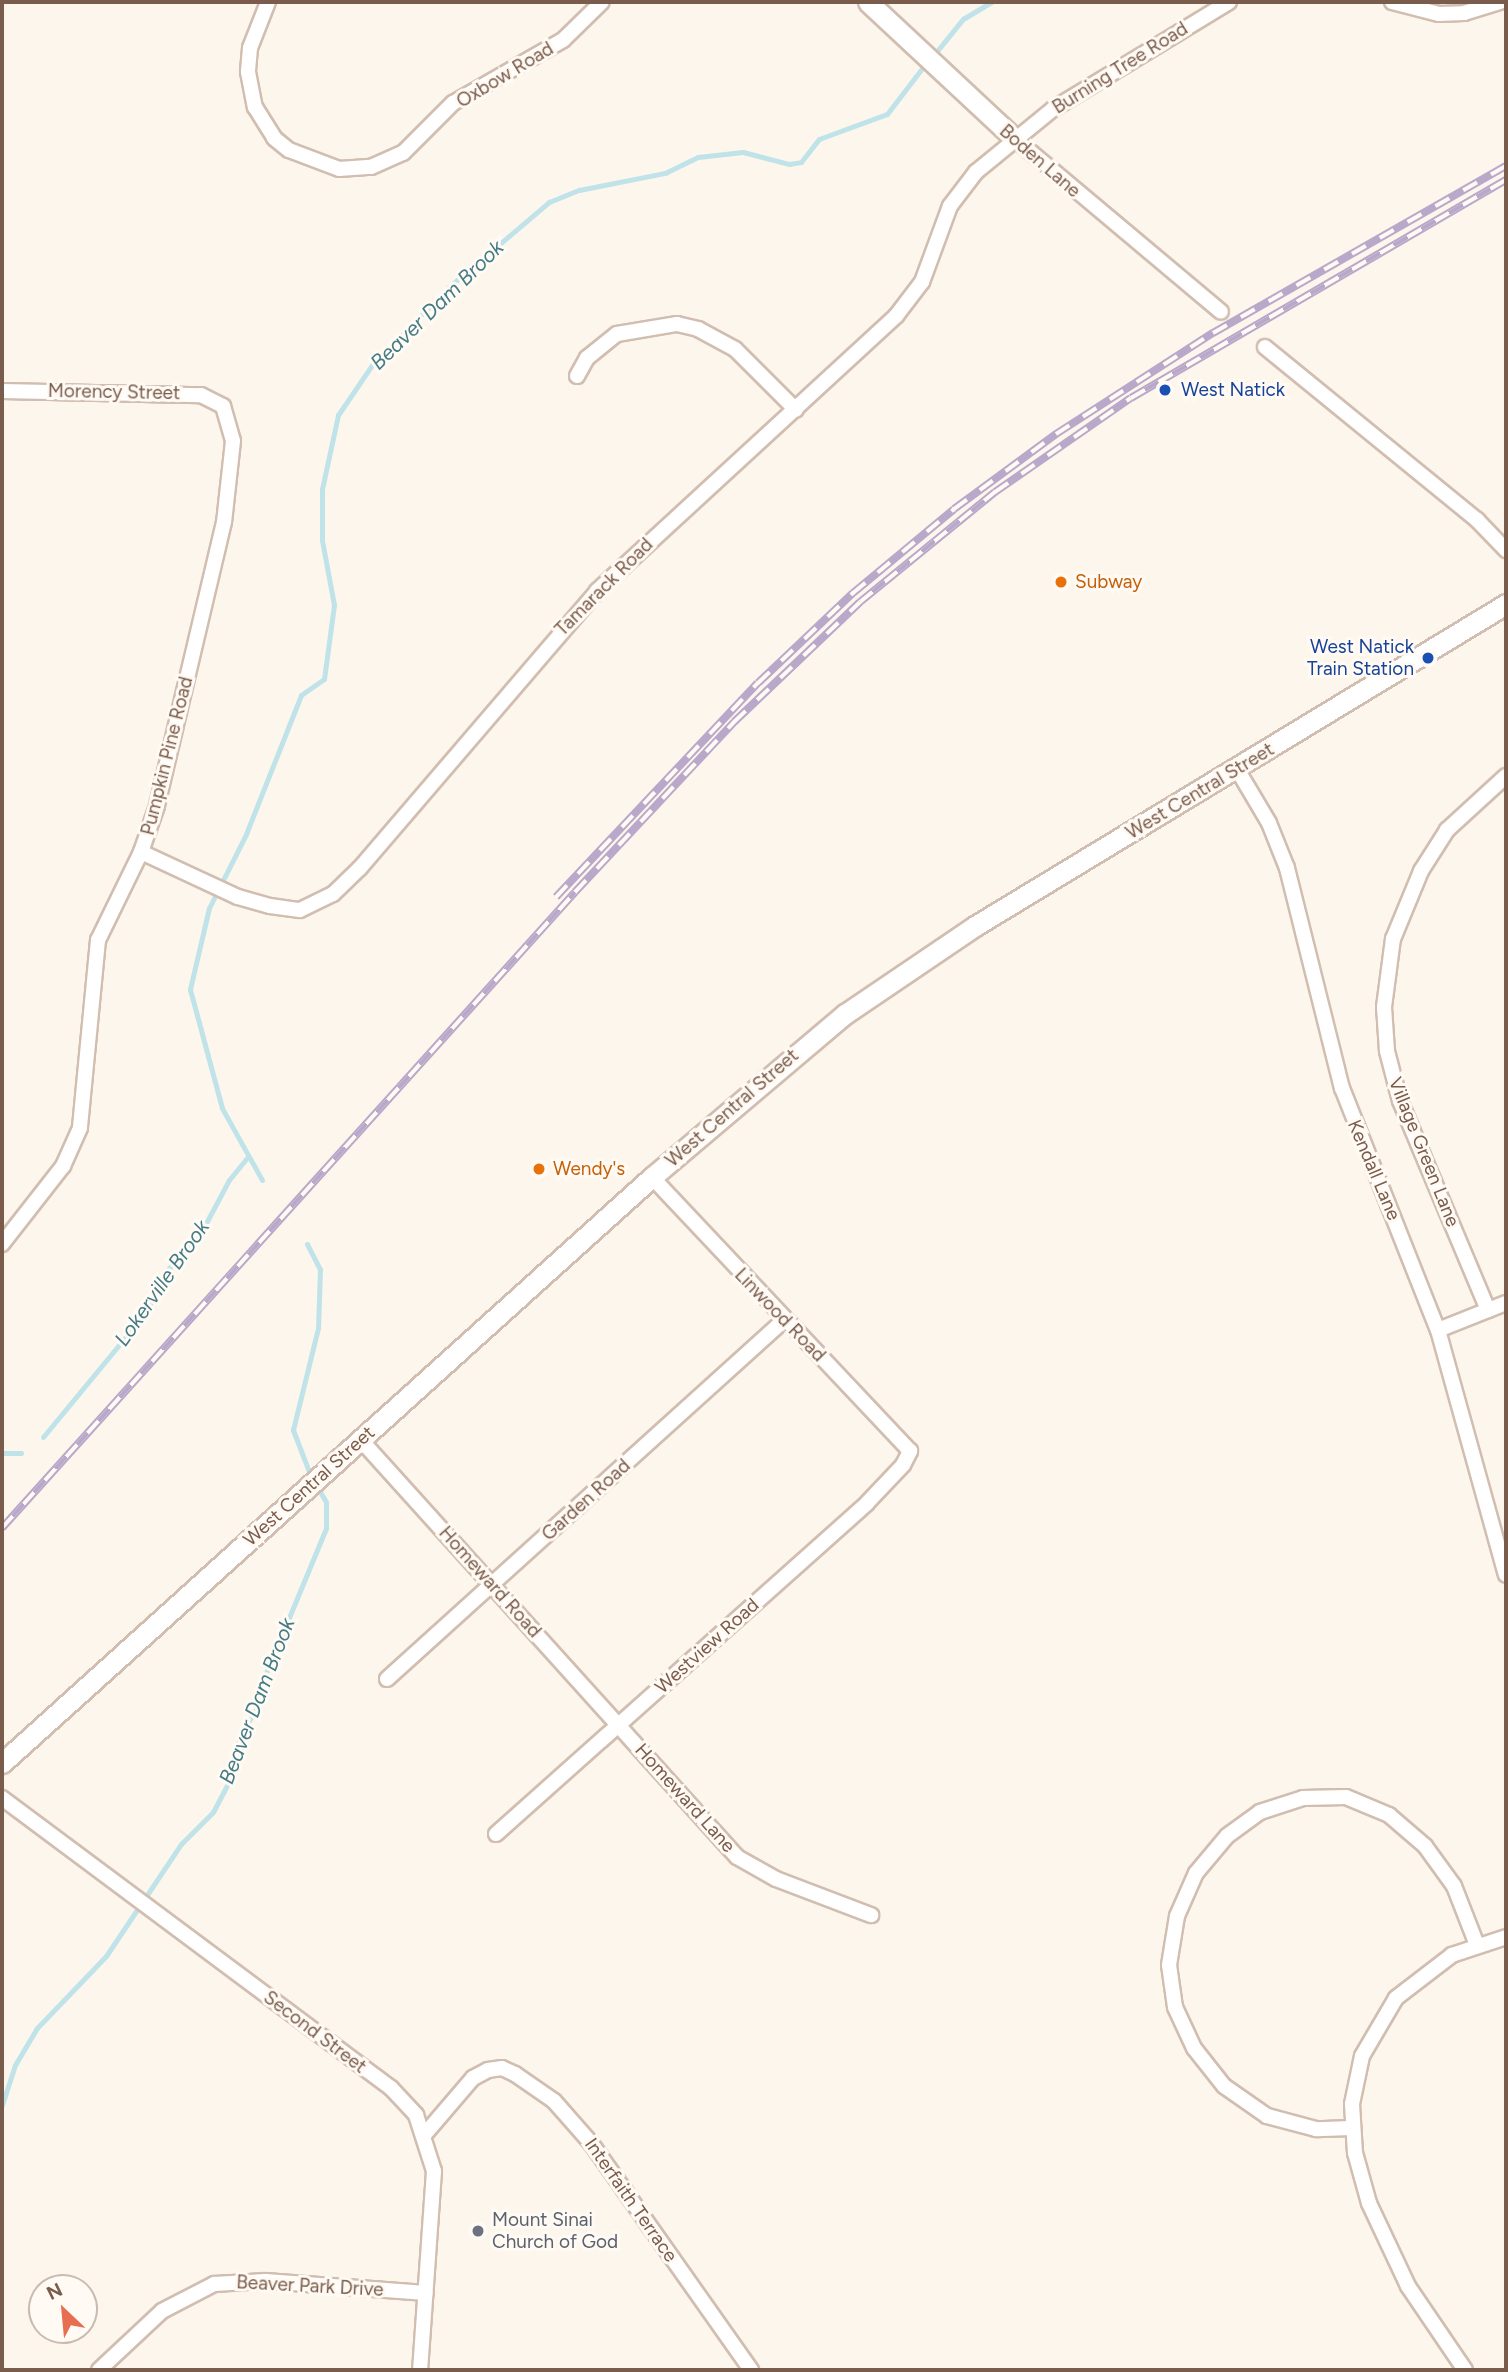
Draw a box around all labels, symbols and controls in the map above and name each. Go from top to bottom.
street label: Burning Tree Road [1048,17,1192,119]
street label: Oxbow Road [452,37,558,113]
street label: Boden Lane [995,120,1085,202]
water label: Beaver Dam Brook [365,235,509,375]
street label: Morency Street [48,379,180,405]
place label: West Natick [1181,379,1285,401]
marker: West Natick [1155,380,1175,400]
street label: Tamarack Road [550,533,658,641]
place label: Subway [1075,571,1142,593]
marker: Subway [1053,574,1069,590]
place label: West Natick Train Station [1307,636,1414,680]
marker: West Natick Train Station [1420,650,1436,666]
street label: Pumpkin Pine Road [136,674,198,838]
street label: West Central Street [1122,738,1278,844]
street label: West Central Street [661,1044,803,1172]
street label: Village Green Lane [1384,1074,1464,1230]
street label: Kendall Lane [1343,1116,1405,1224]
place label: Wendy's [553,1158,625,1180]
marker: Wendy's [531,1161,547,1177]
water label: Lokerville Brook [109,1215,215,1351]
street label: Linwood Road [730,1264,830,1366]
street label: West Central Street [239,1421,379,1551]
street label: Garden Road [537,1454,635,1546]
street label: Homeward Road [434,1522,546,1642]
street label: Westview Road [650,1593,764,1699]
water label: Beaver Dam Brook [214,1615,300,1787]
street label: Homeward Lane [630,1739,740,1857]
street label: Second Street [259,1986,371,2078]
street label: Interfaith Terrace [580,2134,682,2266]
place label: Mount Sinai Church of God [492,2209,618,2253]
marker: Mount Sinai Church of God [470,2223,486,2239]
street label: Beaver Park Drive [236,2271,384,2301]
north arrow [28,2274,98,2344]
text: N [43,2278,66,2305]

